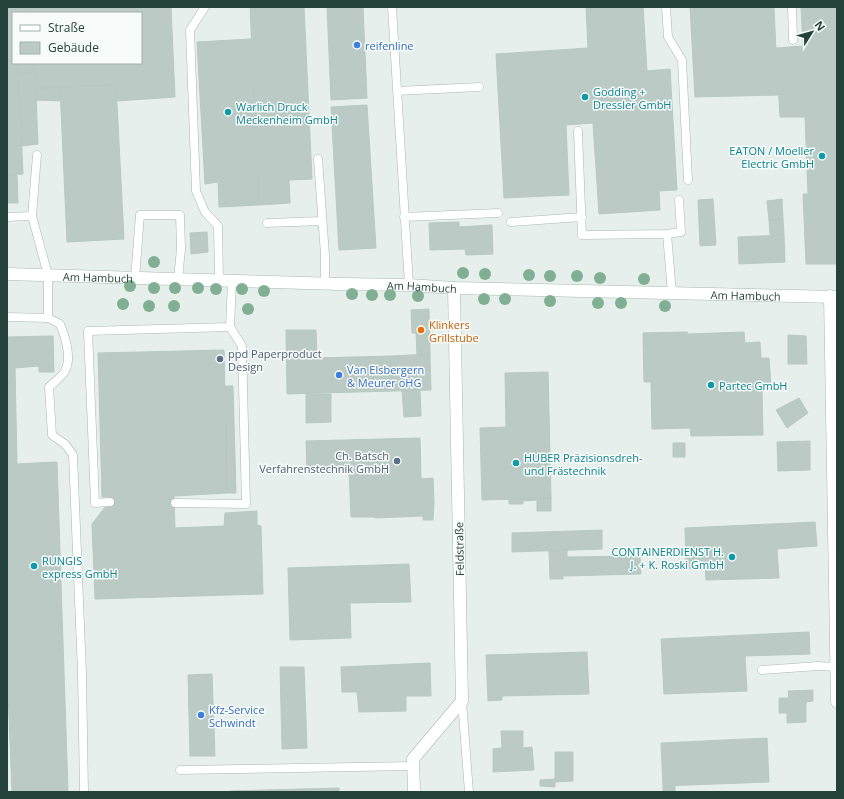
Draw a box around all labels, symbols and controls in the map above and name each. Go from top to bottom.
legend [12,12,142,64]
north arrow [792,12,832,52]
text: N [812,18,829,34]
text: Straße [48,19,85,36]
place label: reifenline [365,38,414,53]
text: Gebäude [48,39,99,56]
marker: reifenline [352,40,362,50]
place label: Godding + Dressler GmbH [593,84,671,112]
marker: Godding + Dressler GmbH [580,92,590,102]
place label: Warlich Druck Meckenheim GmbH [236,99,338,127]
marker: Warlich Druck Meckenheim GmbH [223,107,233,117]
place label: EATON / Moeller Electric GmbH [729,143,814,171]
marker: EATON / Moeller Electric GmbH [817,151,827,161]
street label: Am Hambuch [63,268,133,285]
street label: Am Hambuch [387,277,457,296]
street label: Am Hambuch [711,287,781,303]
place label: Klinkers Grillstube [429,317,479,345]
marker: Klinkers Grillstube [416,325,426,335]
place label: ppd Paperproduct Design [228,346,322,374]
marker: ppd Paperproduct Design [215,354,225,364]
place label: Van Elsbergern & Meurer oHG [347,362,424,390]
marker: Van Elsbergern & Meurer oHG [334,370,344,380]
place label: Partec GmbH [719,378,787,393]
marker: Partec GmbH [706,380,716,390]
place label: Ch. Batsch Verfahrenstechnik GmbH [259,448,389,476]
place label: HUBER Präzisionsdreh- und Frästechnik [524,450,643,478]
marker: Ch. Batsch Verfahrenstechnik GmbH [392,456,402,466]
marker: HUBER Präzisionsdreh- und Frästechnik [511,458,521,468]
street label: Feldstraße [451,522,467,576]
place label: CONTAINERDIENST H. J. + K. Roski GmbH [612,544,724,572]
marker: CONTAINERDIENST H. J. + K. Roski GmbH [727,552,737,562]
place label: RUNGIS express GmbH [42,553,118,581]
marker: RUNGIS express GmbH [29,561,39,571]
place label: Kfz-Service Schwindt [209,702,265,730]
marker: Kfz-Service Schwindt [196,710,206,720]

